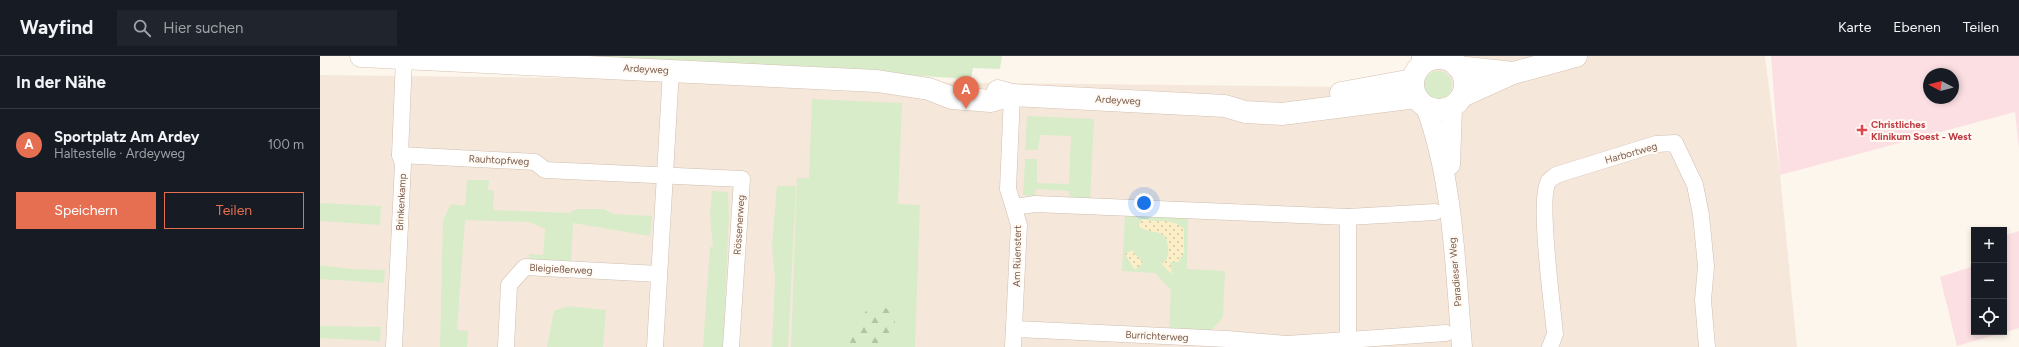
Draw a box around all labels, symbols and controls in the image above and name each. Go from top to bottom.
search box [117,10,397,46]
text: Wayfind [20,16,93,39]
icon: search [131,17,153,39]
text: Hier suchen [163,19,243,37]
text: Karte [1838,19,1871,36]
text: Ebenen [1893,19,1941,36]
text: Teilen [1963,19,1999,36]
street label: Ardeyweg [623,61,669,77]
north arrow [1923,68,1959,104]
text: In der Nähe [16,72,106,92]
pin: A [953,76,979,109]
street label: Ardeyweg [1095,92,1141,108]
place label: Christliches Klinikum Soest - West [1871,118,1972,143]
marker: Christliches Klinikum Soest - West [1856,124,1868,136]
text: Sportplatz Am Ardey [54,128,199,146]
text: A [24,137,34,152]
text: 100 m [268,137,304,152]
street label: Harbortweg [1603,139,1659,167]
text: Haltestelle · Ardeyweg [54,146,185,161]
street label: Rauhtopfweg [468,152,530,168]
street label: Brinkenkamp [393,173,409,231]
button: Speichern [16,192,156,229]
button: Teilen [164,192,304,229]
your location [1134,193,1154,213]
street label: Rössenerweg [730,194,748,256]
street label: Am Rüenstert [1010,225,1024,287]
map controls [1971,227,2007,335]
button: + [1971,227,2007,263]
street label: Paradieser Weg [1445,237,1464,307]
street label: Bleigießerweg [529,261,593,277]
button: − [1971,263,2007,299]
button: locate [1971,299,2007,335]
street label: Burrichterweg [1125,328,1189,344]

